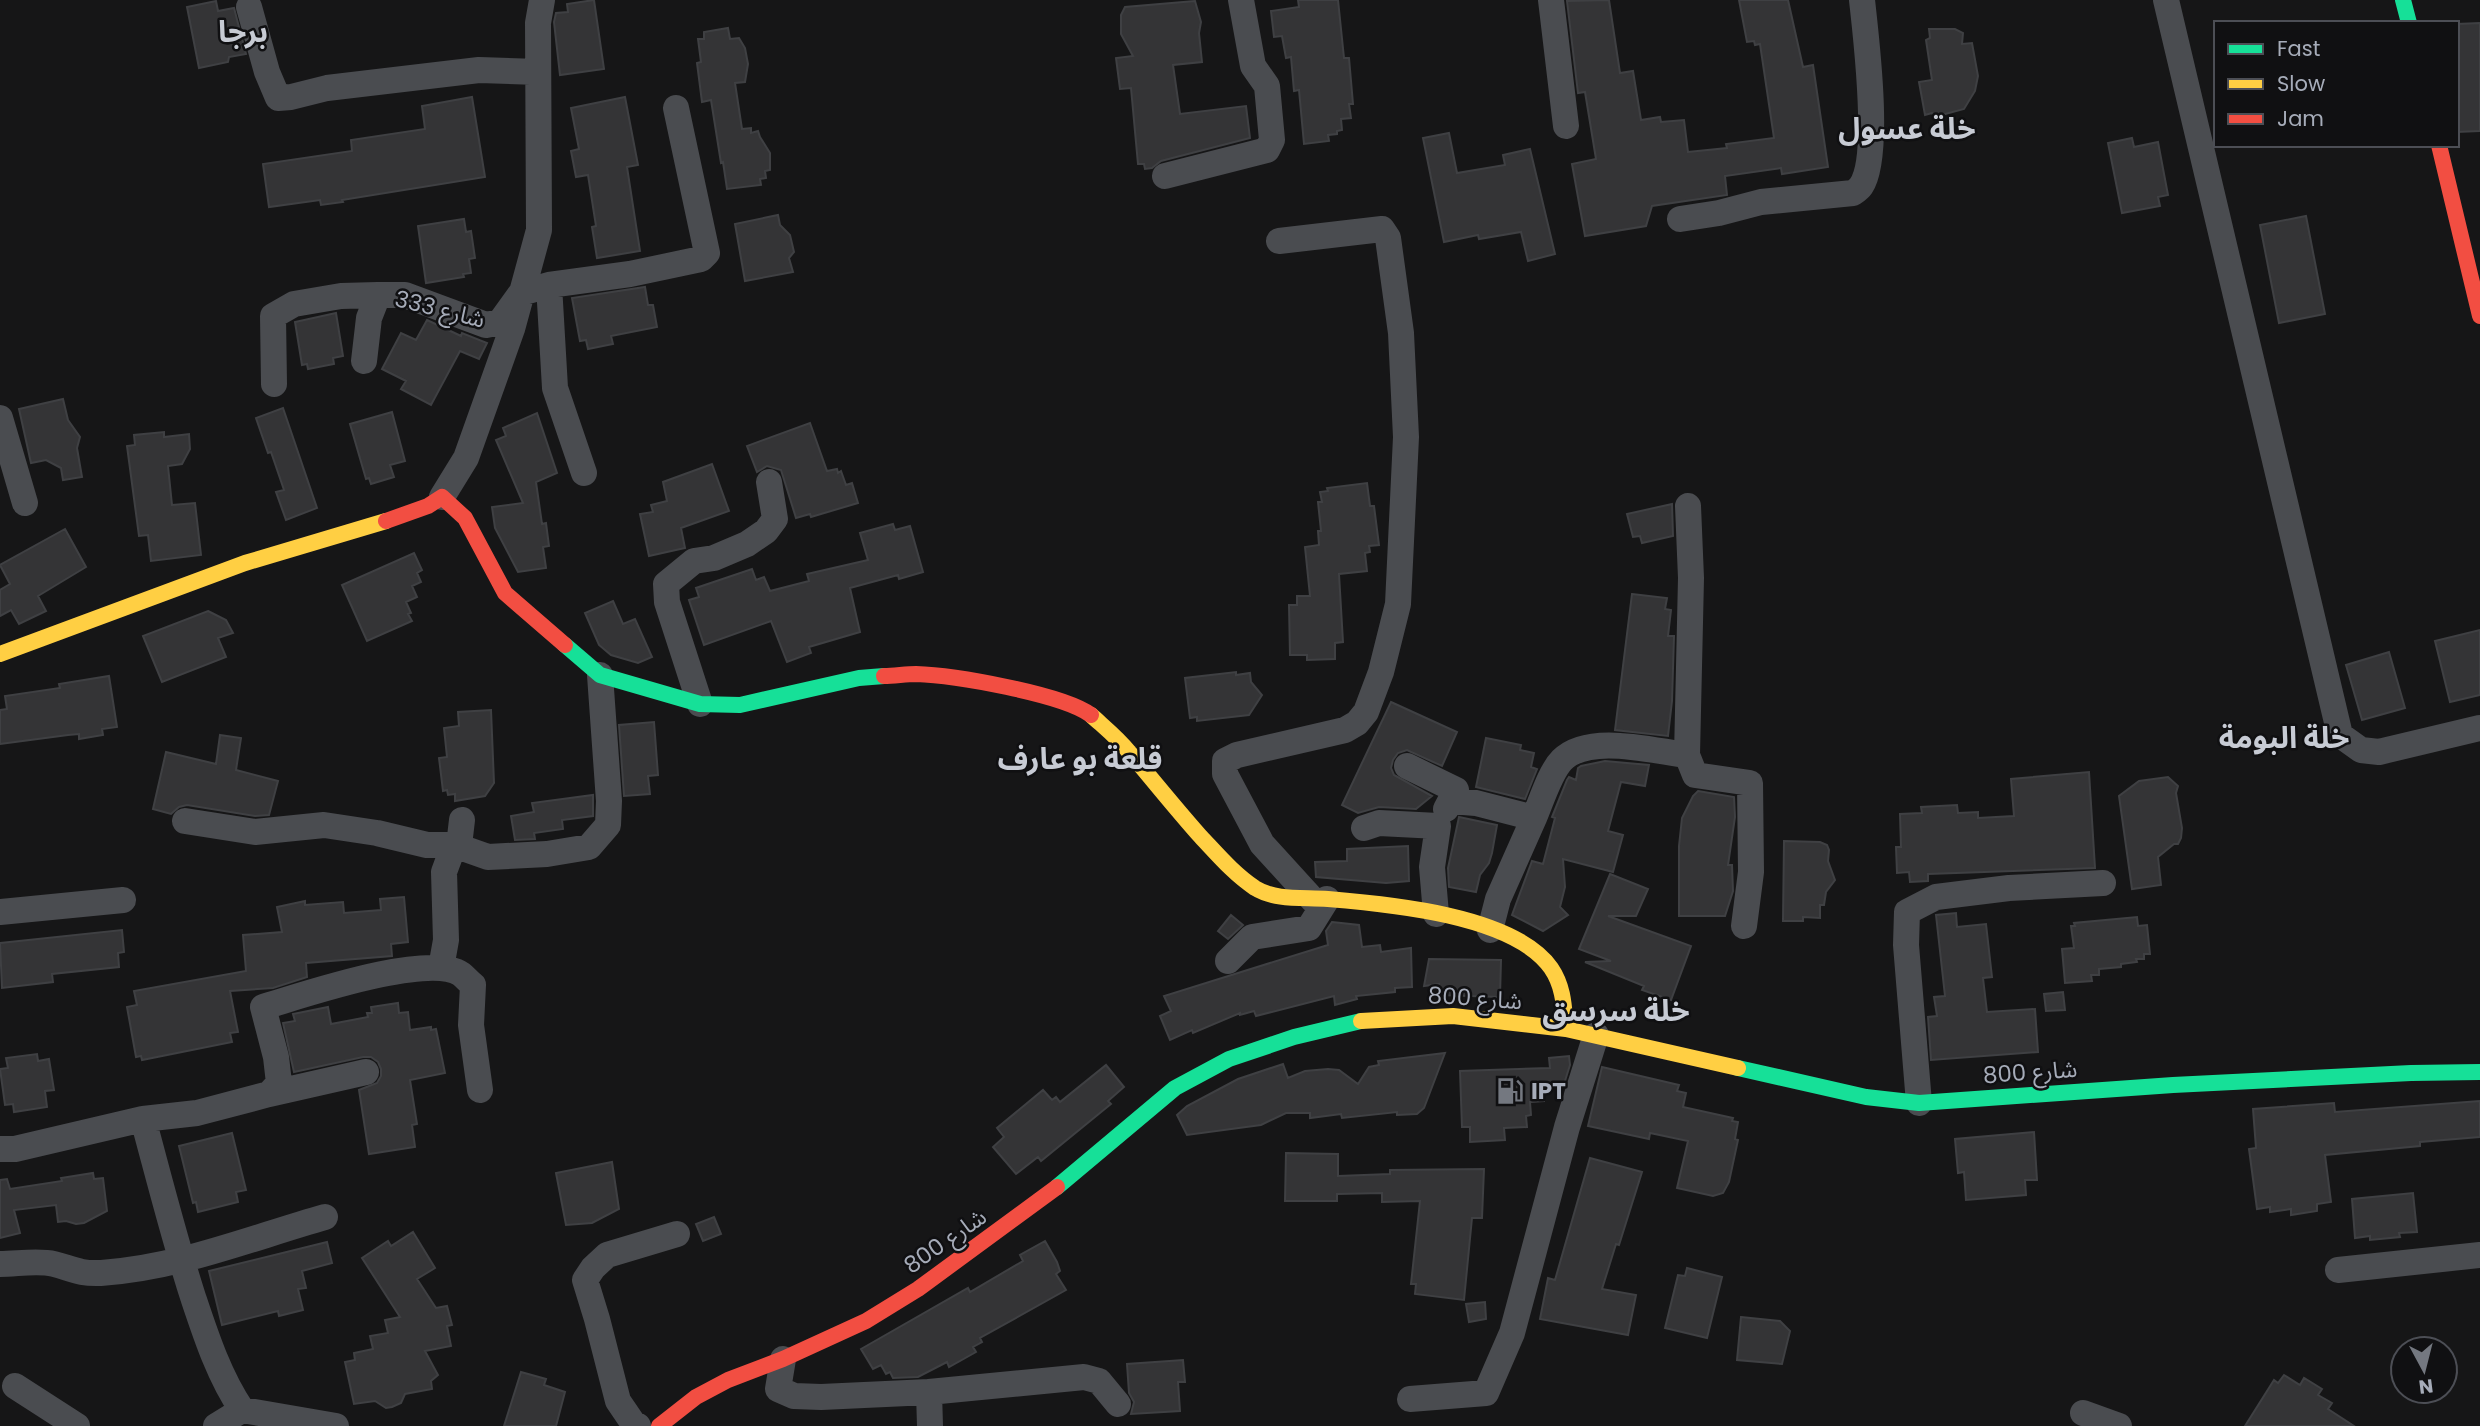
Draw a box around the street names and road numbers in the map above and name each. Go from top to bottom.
street label: شارع 333 [391,282,488,337]
street label: شارع 800 [1427,979,1523,1018]
street label: شارع 800 [1982,1053,2078,1092]
street label: شارع 800 [897,1201,993,1282]

